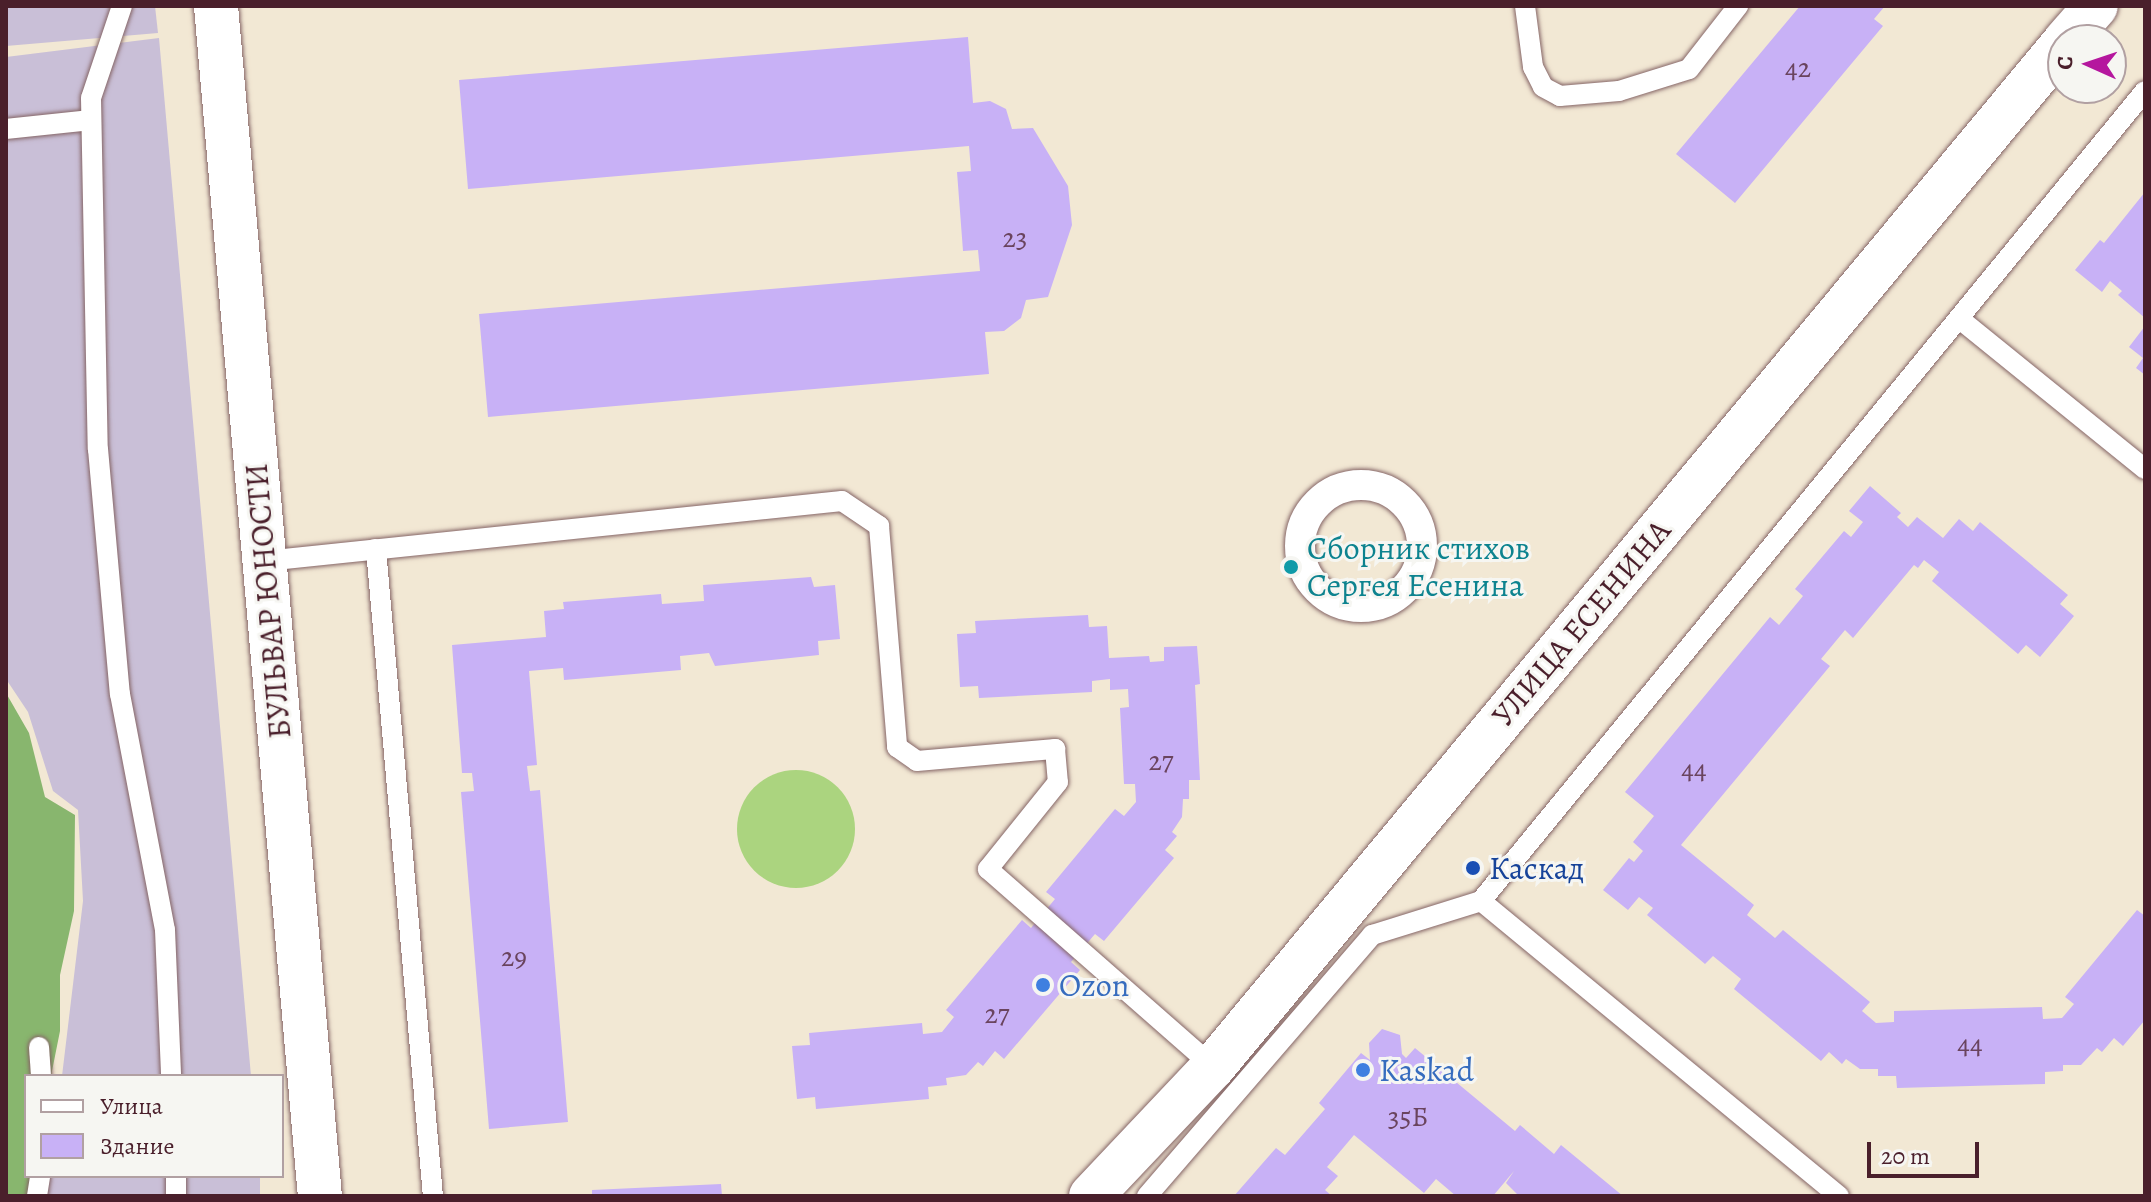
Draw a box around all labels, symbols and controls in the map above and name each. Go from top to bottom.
north arrow [2047,24,2127,104]
house number: 42 [1785,51,1811,85]
text: С [2050,55,2080,70]
house number: 23 [1003,221,1027,255]
street label: БУЛЬВАР ЮНОСТИ [237,462,299,740]
street label: УЛИЦА ЕСЕНИНА [1483,512,1679,734]
place label: Сборник стихов Сергея Есенина [1307,530,1530,605]
marker: Сборник стихов Сергея Есенина [1282,558,1300,576]
house number: 27 [1148,744,1174,778]
house number: 44 [1681,752,1707,786]
place label: Каскад [1489,849,1584,887]
marker: Каскад [1464,859,1482,877]
house number: 29 [501,940,527,974]
place label: Ozon [1059,966,1129,1004]
marker: Ozon [1034,976,1052,994]
house number: 27 [984,997,1010,1031]
house number: 44 [1957,1027,1983,1061]
place label: Kaskad [1379,1051,1474,1089]
marker: Kaskad [1354,1061,1372,1079]
legend [24,1074,284,1178]
text: Улица [100,1090,163,1122]
house number: 35Б [1388,1100,1428,1134]
scale bar [1871,1126,1983,1176]
text: Здание [100,1130,175,1162]
text: 20 m [1881,1140,1930,1172]

